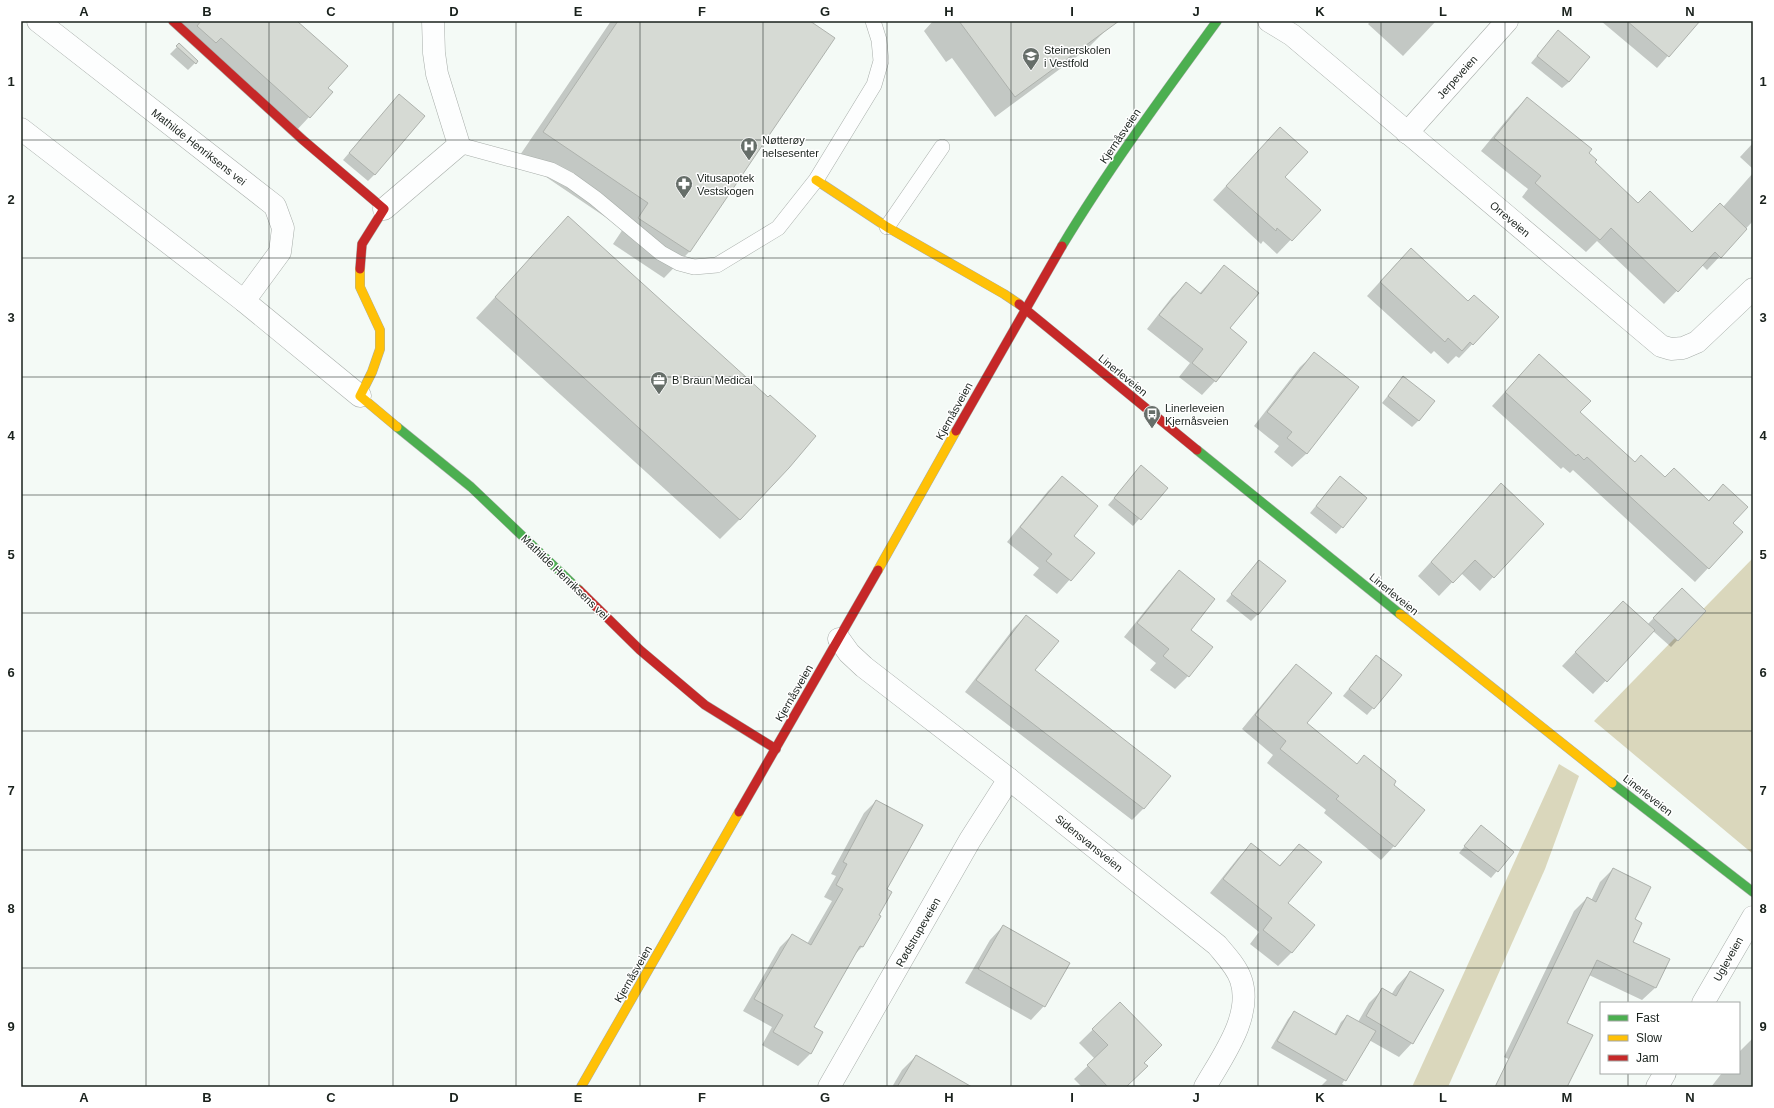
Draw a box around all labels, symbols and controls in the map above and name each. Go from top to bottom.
text: A [79,4,89,19]
text: B [202,4,212,19]
text: C [326,4,336,19]
text: D [449,4,459,19]
text: E [574,4,583,19]
text: F [698,4,706,19]
text: G [820,4,830,19]
text: H [944,4,954,19]
text: I [1070,4,1074,19]
text: J [1192,4,1200,19]
text: K [1315,4,1325,19]
text: L [1439,4,1447,19]
text: M [1562,4,1572,19]
text: N [1685,4,1695,19]
place label: Steinerskolen i Vestfold [1044,44,1111,69]
school or university icon: Steinerskolen i Vestfold [1021,46,1041,71]
street label: Jerpeveien [1435,53,1479,101]
text: 1 [7,74,15,89]
text: 1 [1759,74,1767,89]
street label: Mathilde Henriksens vei [149,106,249,188]
street label: Kjernåsveien [1097,106,1143,166]
place label: Nøtterøy helsesenter [762,134,819,159]
hospital icon: Nøtterøy helsesenter [739,136,759,161]
place label: Vitusapotek Vestskogen [697,172,755,197]
pharmacy icon: Vitusapotek Vestskogen [674,174,694,199]
text: 2 [7,192,15,207]
text: 2 [1759,192,1767,207]
street label: Orreveien [1488,199,1532,239]
text: 3 [7,310,15,325]
text: 3 [1759,310,1767,325]
street label: Linerleveien [1096,352,1150,398]
office icon: B Braun Medical [649,370,669,395]
place label: B Braun Medical [672,374,753,386]
street label: Kjernåsveien [933,380,975,442]
place label: Linerleveien Kjernåsveien [1165,402,1229,427]
bus stop icon: Linerleveien Kjernåsveien [1142,404,1162,429]
text: 4 [7,428,15,443]
text: 4 [1759,428,1767,443]
street label: Mathilde Henriksens vei [519,532,611,622]
text: 5 [7,547,15,562]
text: 5 [1759,547,1767,562]
street label: Linerleveien [1367,571,1421,617]
street label: Kjernåsveien [773,662,815,724]
text: 6 [7,665,15,680]
text: 6 [1759,665,1767,680]
street label: Linerleveien [1621,772,1675,818]
text: 7 [7,783,15,798]
text: 7 [1759,783,1767,798]
street label: Sidensvansveien [1053,812,1125,874]
street label: Rødstrupeveien [893,895,943,969]
text: 8 [7,901,15,916]
text: 8 [1759,901,1767,916]
street label: Ugleveien [1711,935,1745,983]
street label: Kjernåsveien [612,943,654,1005]
legend [1600,1002,1740,1074]
text: Fast [1636,1011,1660,1025]
text: 9 [7,1019,15,1034]
text: 9 [1759,1019,1767,1034]
text: Slow [1636,1031,1662,1045]
text: Jam [1636,1051,1659,1065]
text: A [79,1090,89,1105]
text: B [202,1090,212,1105]
text: C [326,1090,336,1105]
text: D [449,1090,459,1105]
text: E [574,1090,583,1105]
text: F [698,1090,706,1105]
text: G [820,1090,830,1105]
text: H [944,1090,954,1105]
text: I [1070,1090,1074,1105]
text: J [1192,1090,1200,1105]
text: K [1315,1090,1325,1105]
text: L [1439,1090,1447,1105]
text: M [1562,1090,1572,1105]
text: N [1685,1090,1695,1105]

